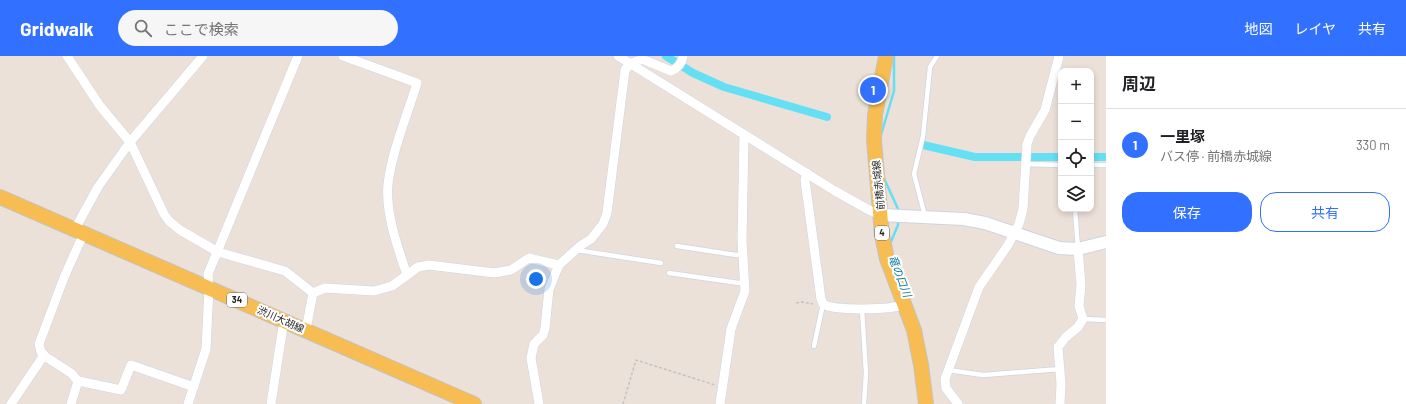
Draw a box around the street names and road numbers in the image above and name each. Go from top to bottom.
street label: 前橋赤城線 [869,160,887,210]
road number: 4 [875,226,889,240]
road number: 34 [227,293,247,307]
street label: 渋川大胡線 [256,303,306,335]

